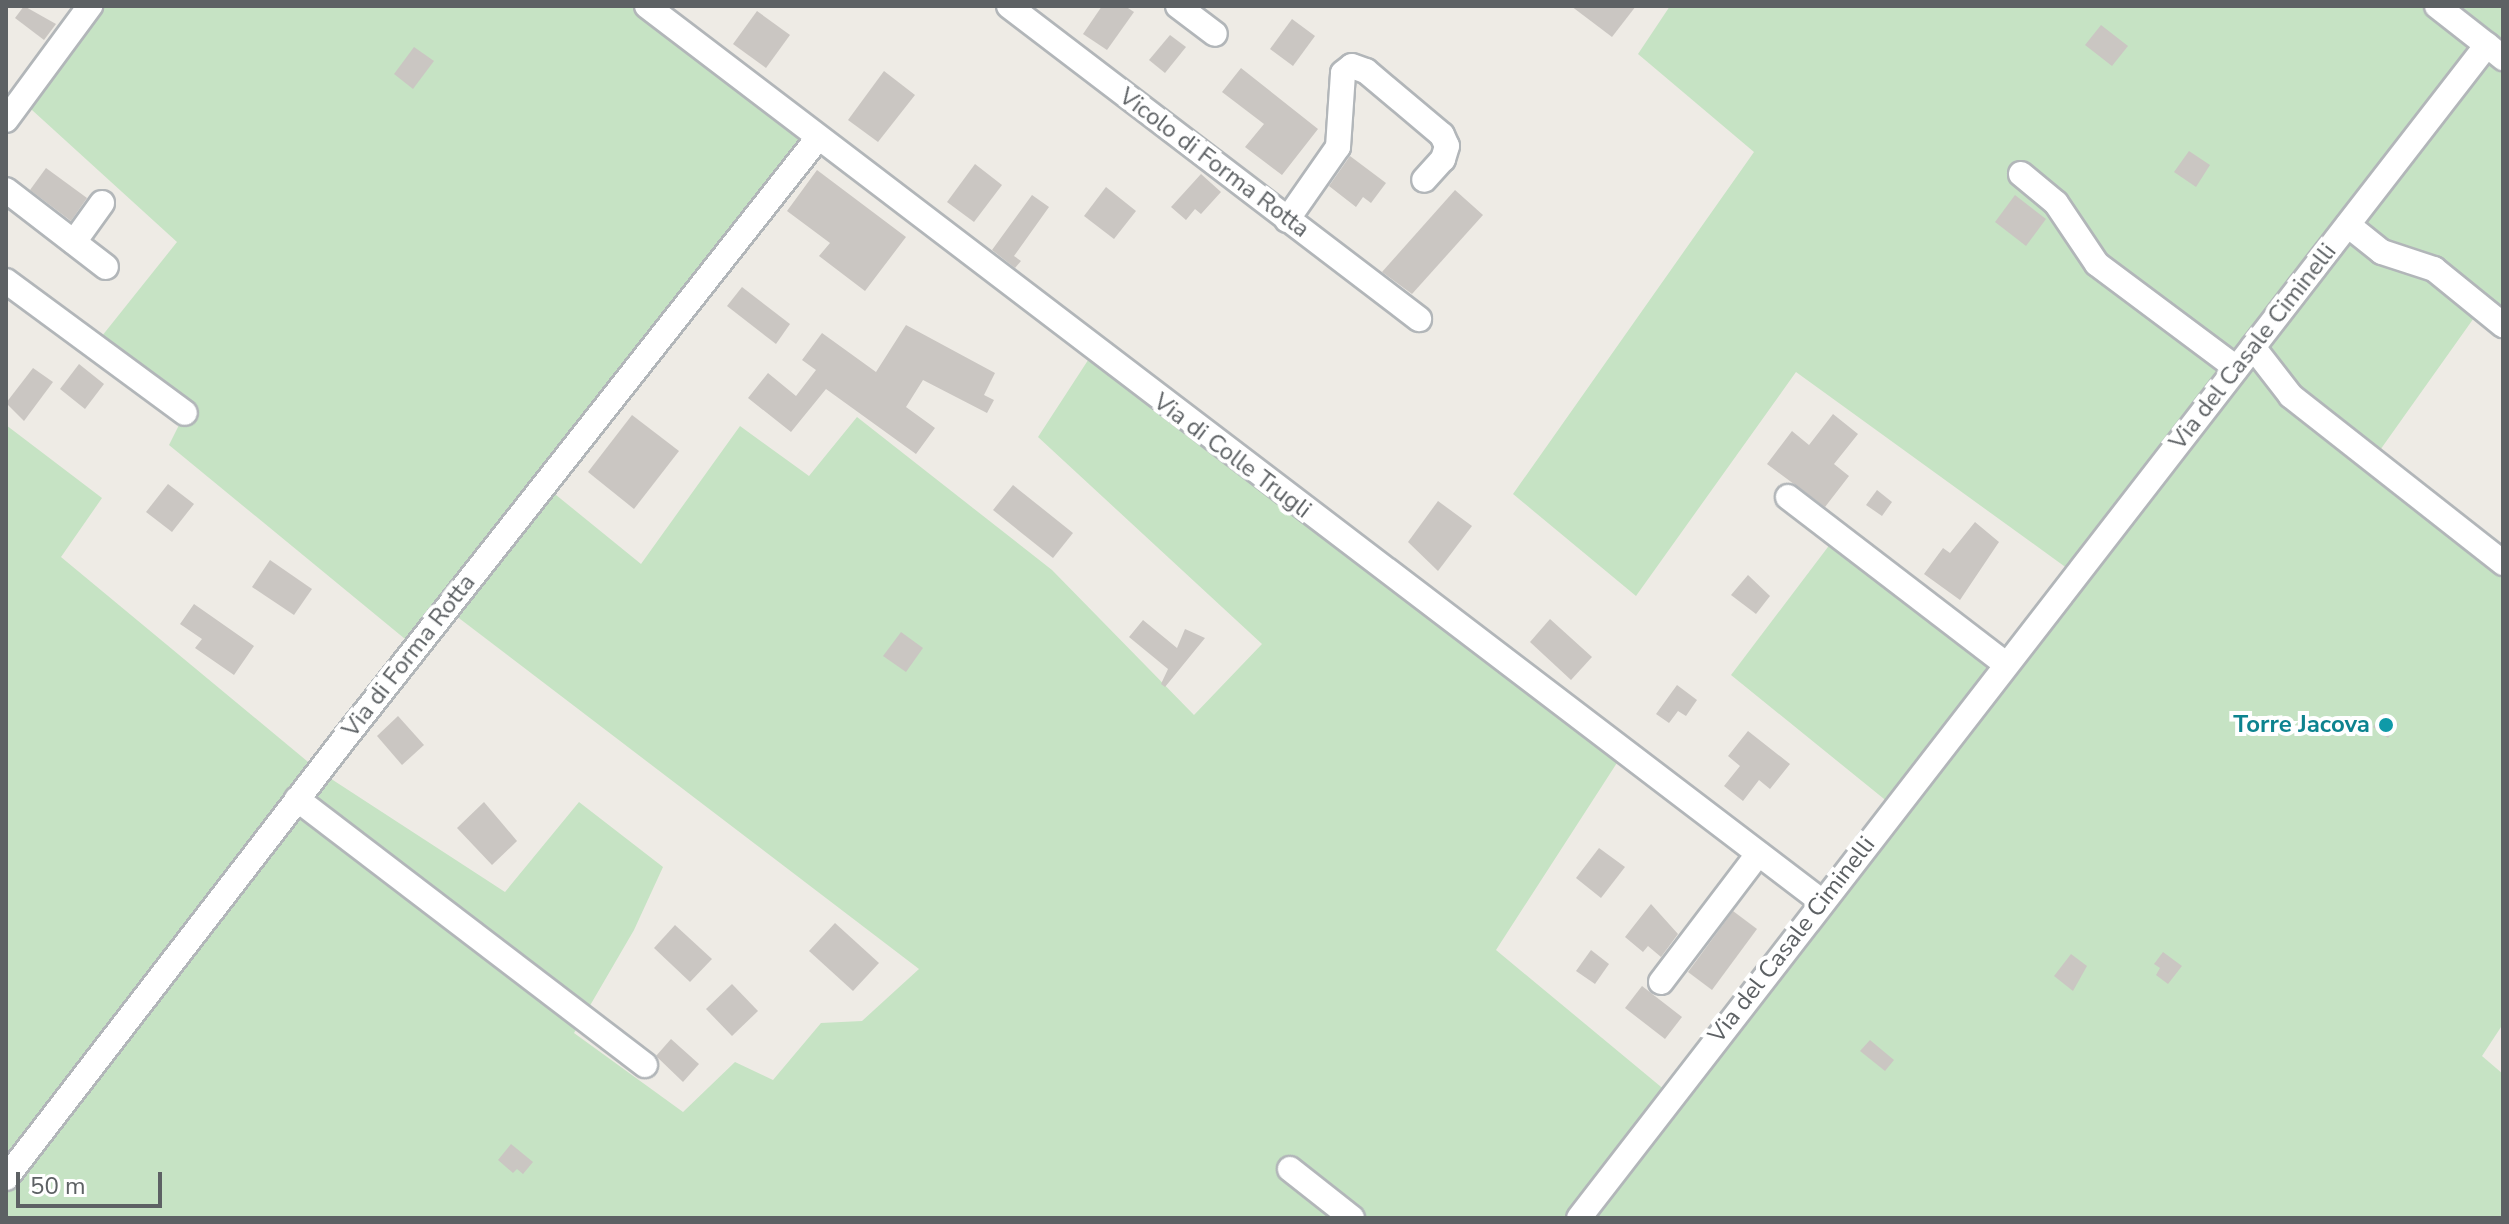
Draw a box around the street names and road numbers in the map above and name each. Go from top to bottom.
street label: Vicolo di Forma Rotta [1113,82,1315,244]
street label: Via del Casale Ciminelli [2164,238,2342,456]
street label: Via di Colle Trugli [1148,387,1316,525]
street label: Via di Forma Rotta [336,569,482,743]
street label: Via del Casale Ciminelli [1703,831,1881,1049]

